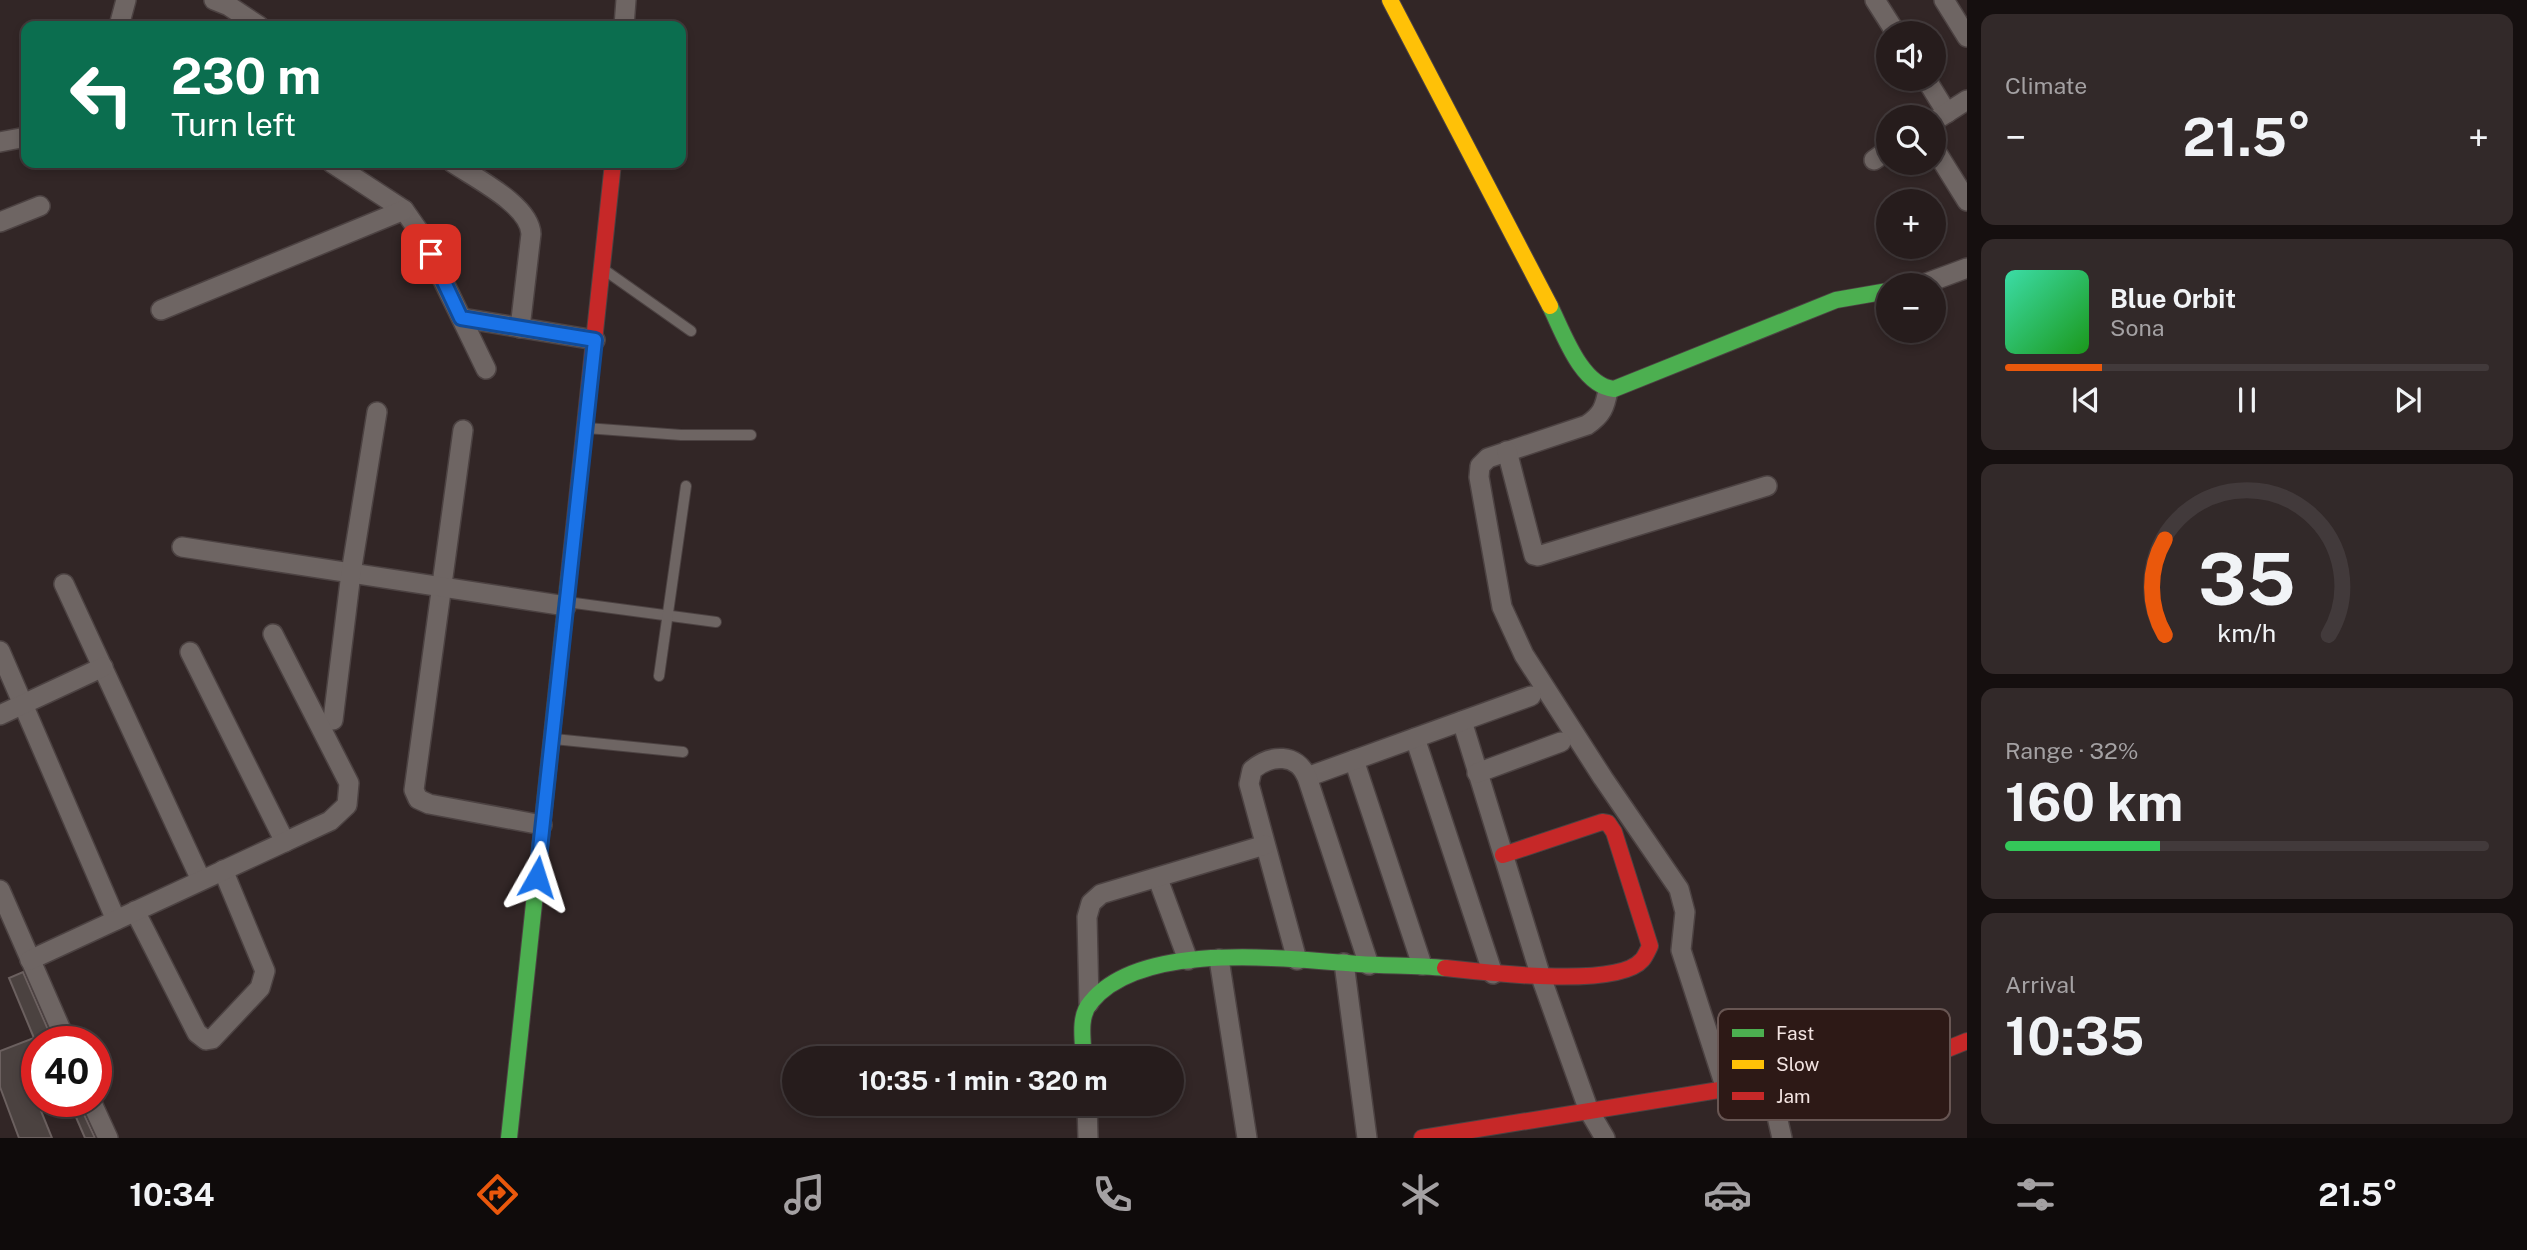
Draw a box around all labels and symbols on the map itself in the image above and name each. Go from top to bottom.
pin [401,224,461,284]
position arrow [500,840,574,914]
legend [1718,1009,1950,1120]
text: Fast [1776,1022,1814,1044]
speed limit sign: 40 [21,1026,112,1117]
text: Slow [1776,1053,1820,1075]
text: Jam [1776,1085,1810,1107]

